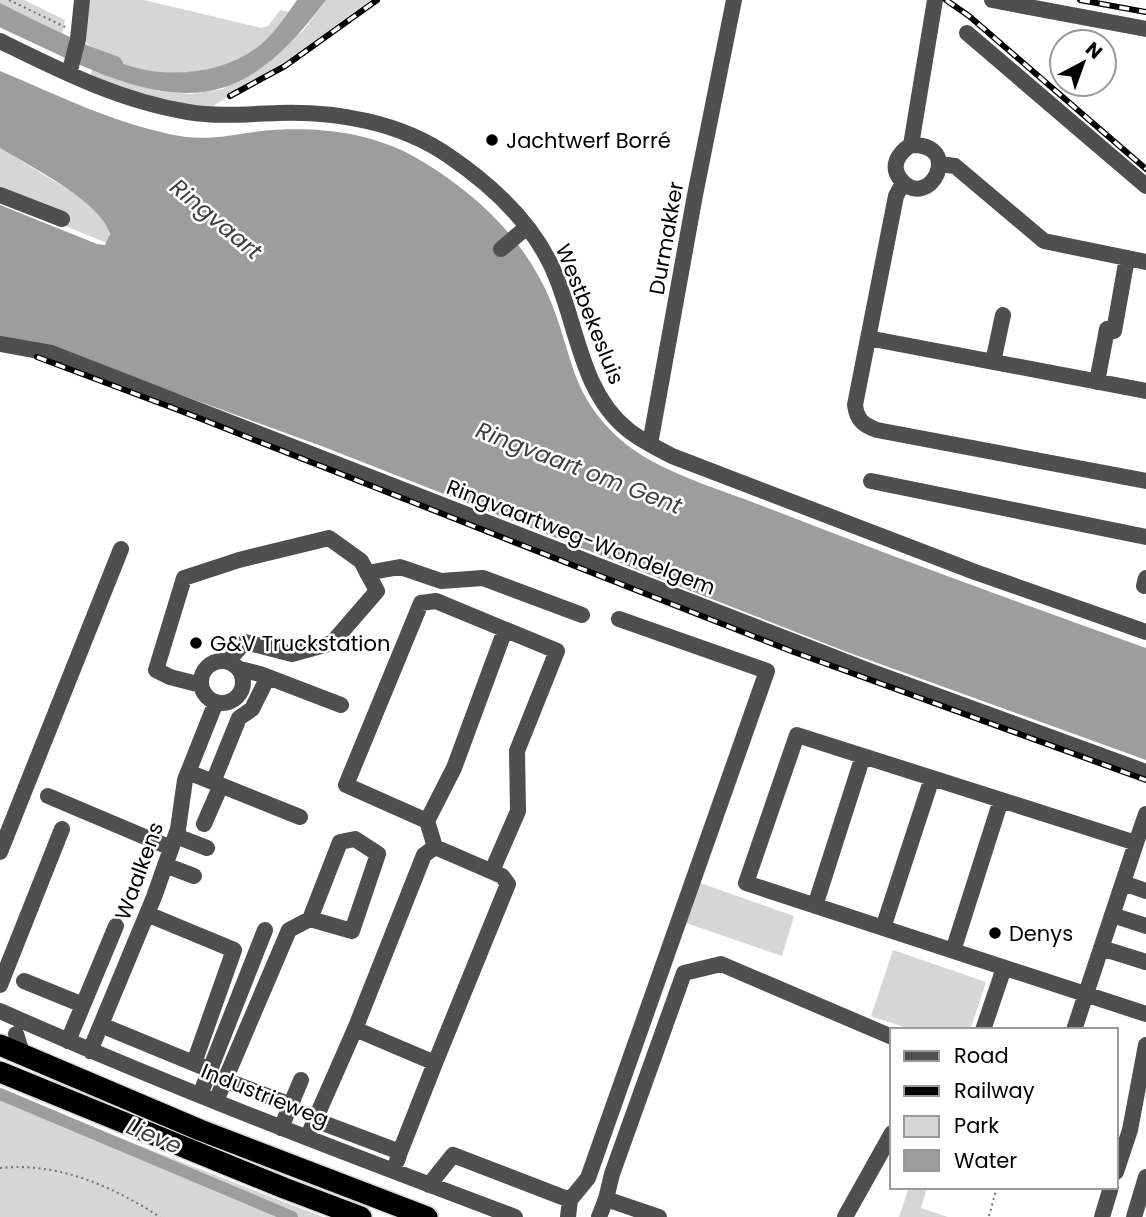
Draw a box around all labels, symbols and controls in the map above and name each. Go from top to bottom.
north arrow [1048,28,1118,98]
text: N [1080,36,1108,65]
place label: Jachtwerf Borré [506,126,671,155]
marker: Jachtwerf Borré [484,132,500,148]
water label: Ringvaart [163,171,269,267]
street label: Durmakker [642,179,690,297]
street label: Westbekesluis [549,240,631,388]
water label: Ringvaart om Gent [471,414,687,522]
street label: Ringvaartweg-Wondelgem [442,472,720,602]
place label: G&V Truckstation [210,629,390,658]
marker: G&V Truckstation [188,635,204,651]
street label: Waalkens [108,818,170,924]
place label: Denys [1009,919,1073,948]
marker: Denys [987,925,1003,941]
legend [890,1028,1118,1189]
text: Road [954,1041,1009,1070]
street label: Industrieweg [197,1056,333,1134]
text: Railway [954,1076,1035,1105]
water label: Lieve [121,1110,187,1162]
text: Park [954,1111,999,1140]
text: Water [954,1146,1017,1175]

